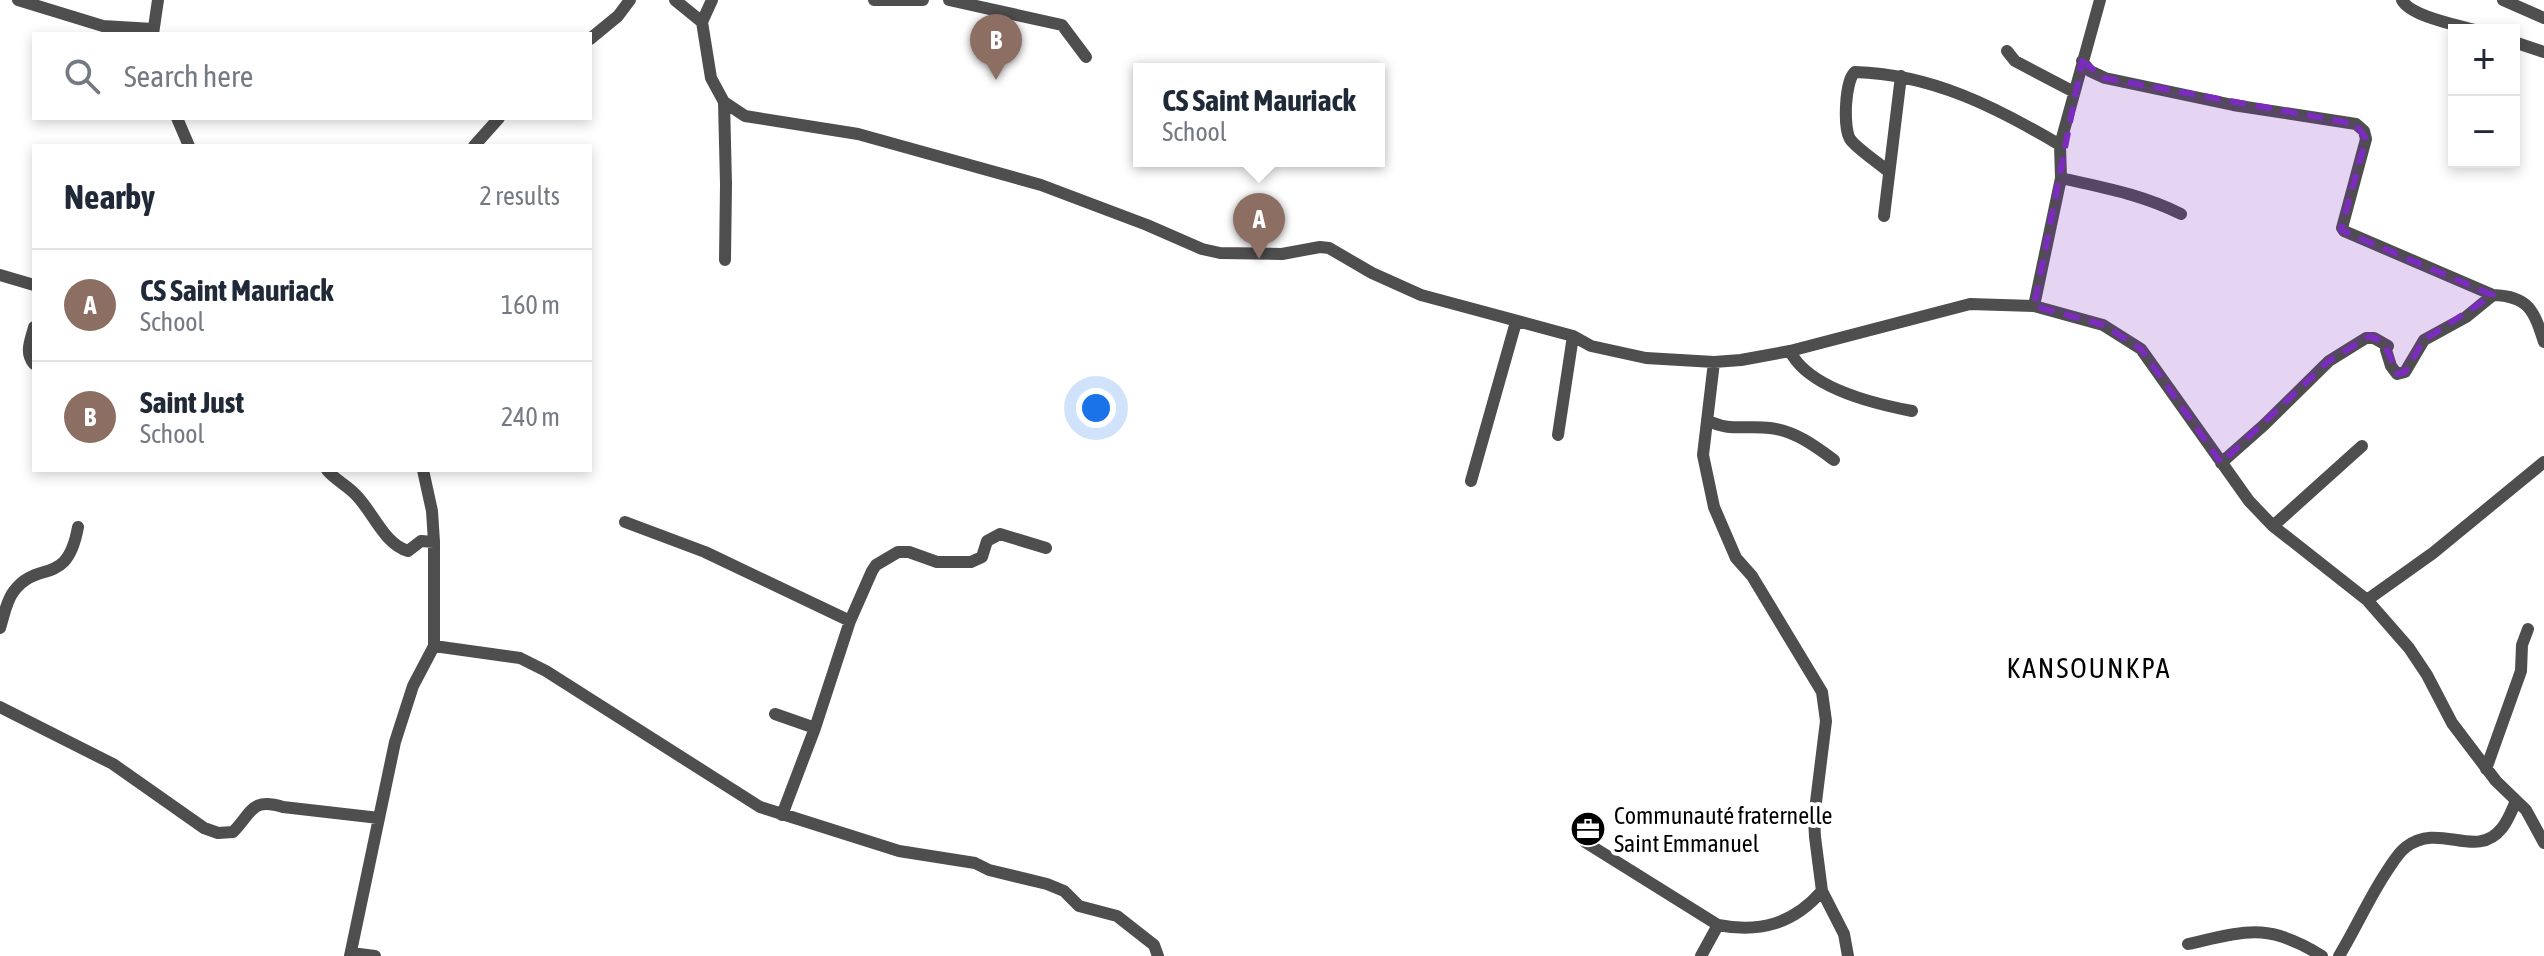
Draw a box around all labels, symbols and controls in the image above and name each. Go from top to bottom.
pin: B [970,14,1022,80]
map controls [2448,24,2520,168]
button: + [2448,24,2520,96]
search box [32,32,592,120]
icon: search [60,54,104,98]
text: Search here [124,59,253,93]
popup [1133,63,1385,167]
text: CS Saint Mauriack [1162,83,1356,117]
button: − [2448,96,2520,168]
text: School [1162,117,1227,147]
text: Nearby [64,177,155,216]
text: 2 results [479,181,560,211]
pin: A [1233,193,1285,259]
text: CS Saint Mauriack [140,273,334,307]
text: A [84,290,96,320]
text: 160 m [501,290,560,320]
text: School [140,307,204,337]
text: Saint Just [140,385,244,419]
your location [1076,388,1116,428]
text: B [84,402,96,432]
text: 240 m [501,402,560,432]
text: School [140,419,204,449]
district label: KANSOUNKPA [2006,652,2172,684]
place label: Communauté fraternelle Saint Emmanuel [1614,802,1832,857]
office icon: Communauté fraternelle Saint Emmanuel [1569,810,1607,848]

